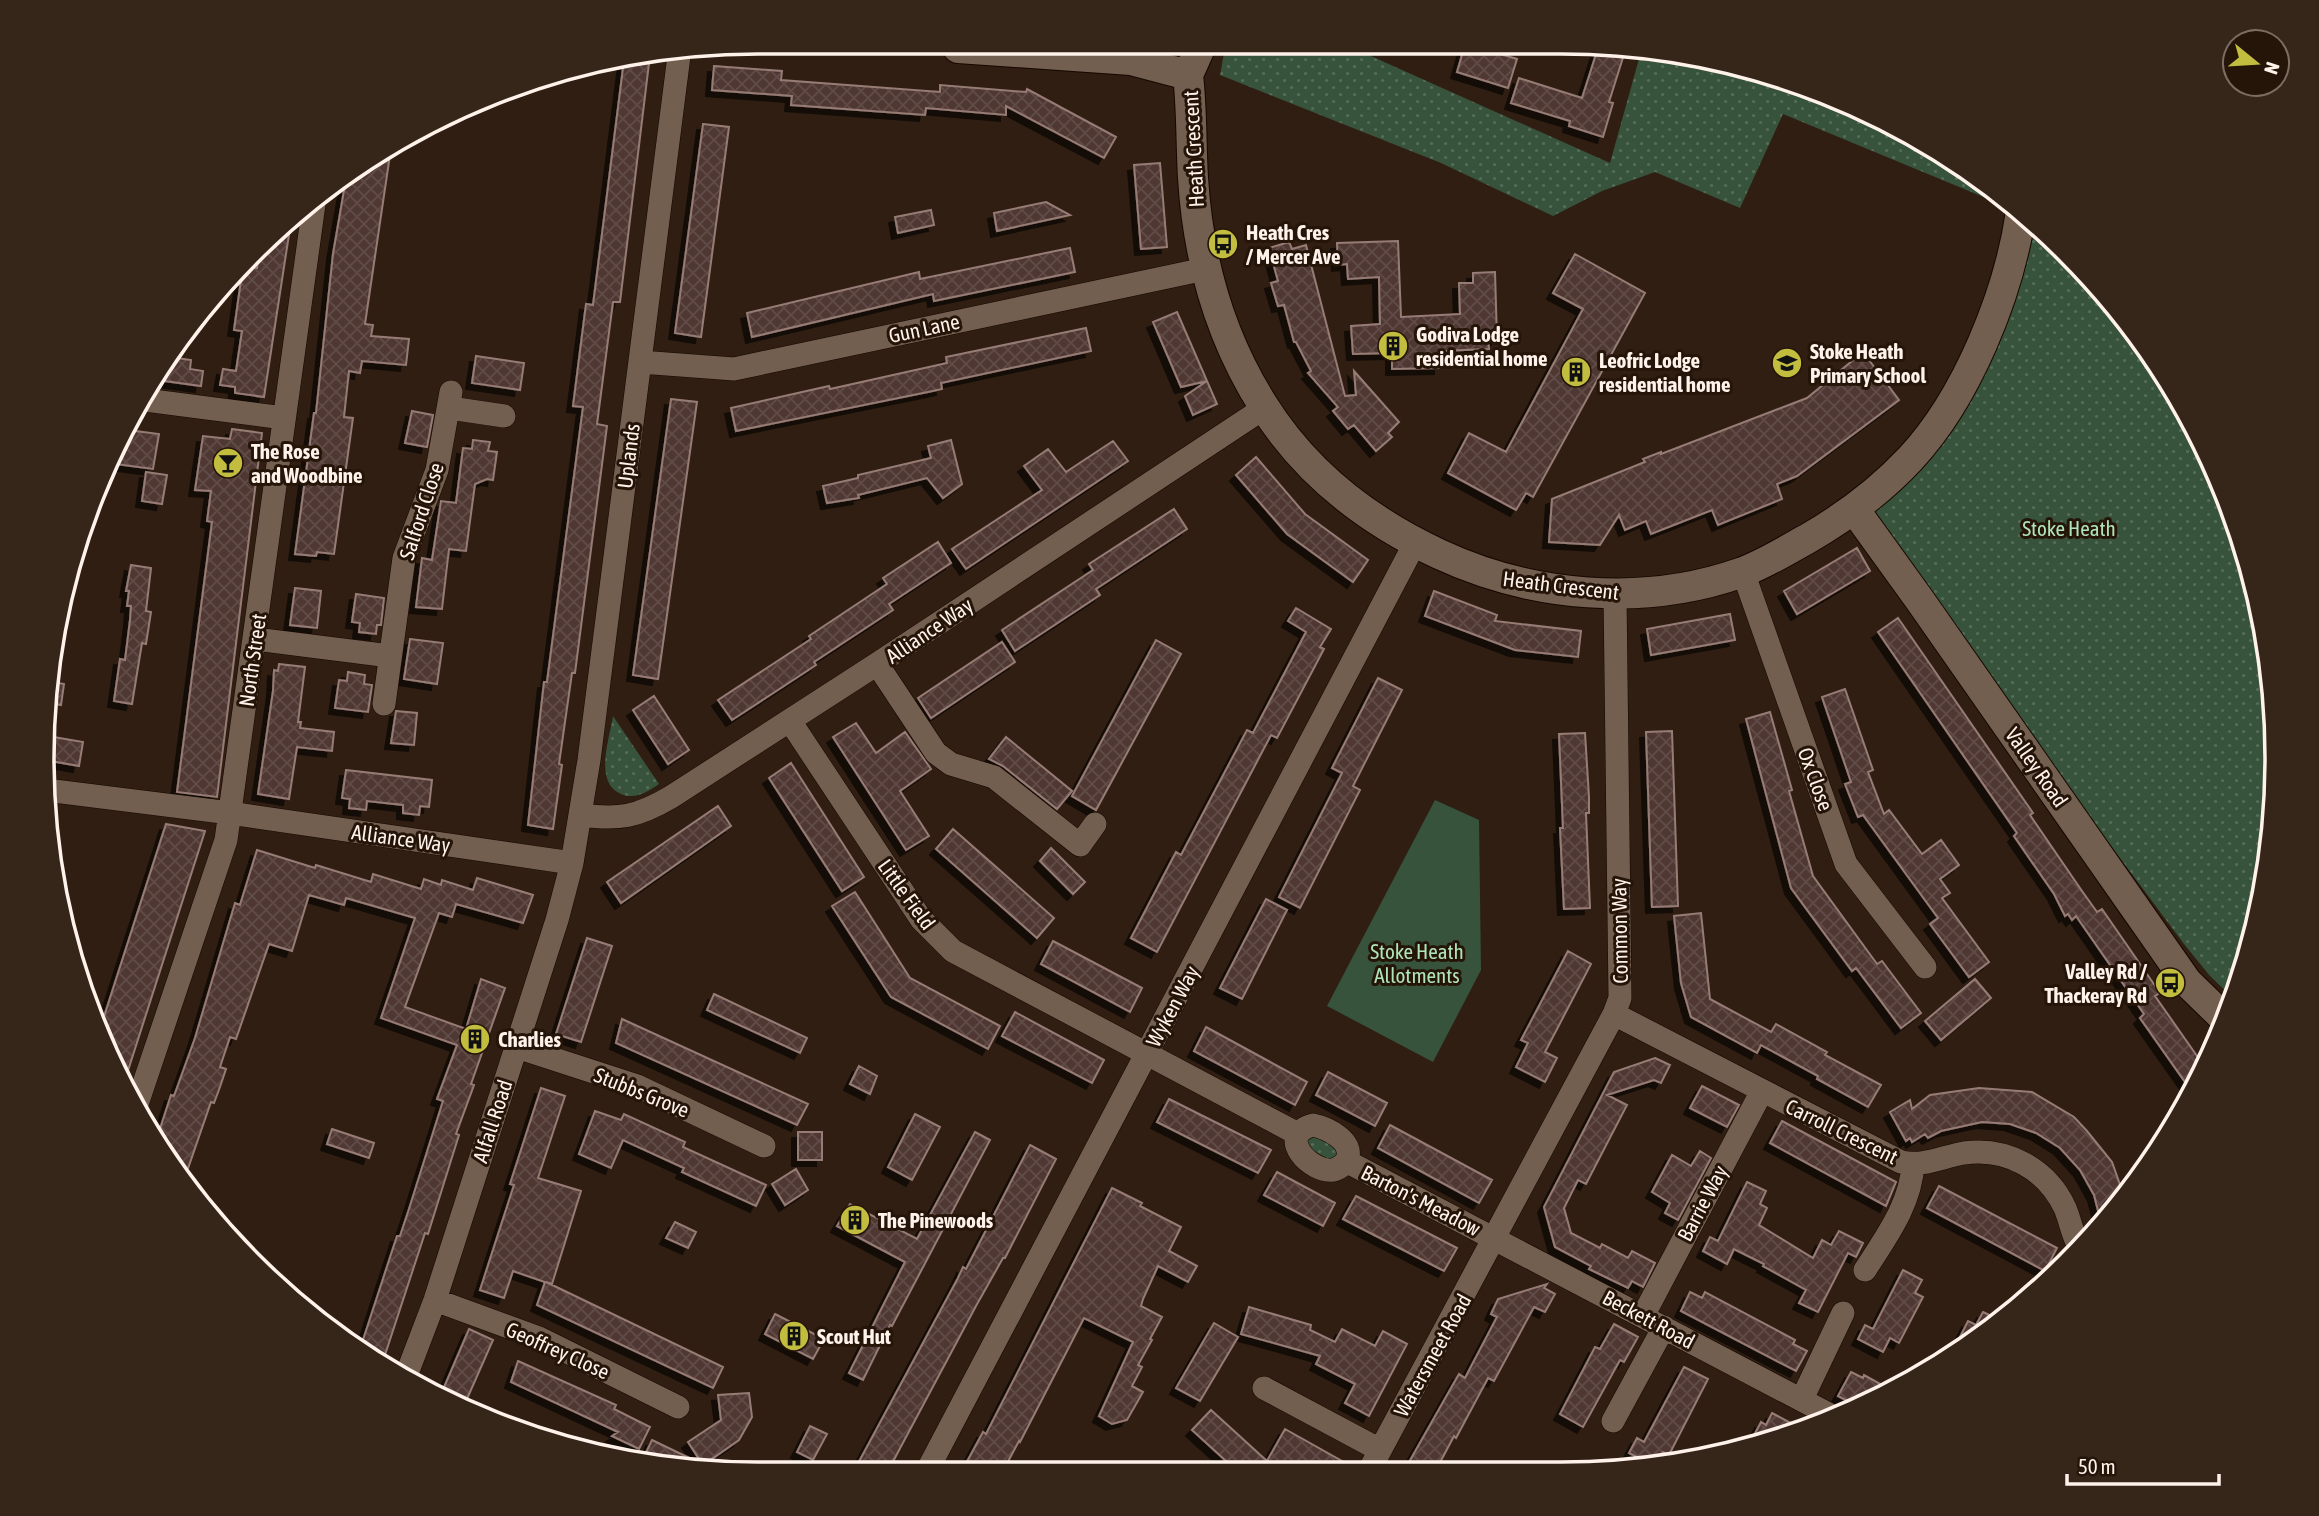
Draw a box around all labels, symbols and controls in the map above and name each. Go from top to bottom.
north arrow [2221,28,2291,98]
text: N [2260,60,2284,77]
street label: Heath Crescent [1178,90,1208,208]
place label: Heath Cres / Mercer Ave [1246,220,1340,268]
bus stop icon: Heath Cres / Mercer Ave [1206,227,1240,261]
street label: Gun Lane [886,309,962,347]
place label: Godiva Lodge residential home [1416,322,1547,370]
building icon: Godiva Lodge residential home [1376,329,1410,363]
place label: Stoke Heath Primary School [1810,339,1926,387]
school or university icon: Stoke Heath Primary School [1770,346,1804,380]
place label: Leofric Lodge residential home [1599,348,1730,396]
building icon: Leofric Lodge residential home [1559,355,1593,389]
street label: Uplands [612,422,644,490]
place label: The Rose and Woodbine [251,439,363,487]
bar icon: The Rose and Woodbine [211,446,245,480]
street label: Salford Close [394,460,448,562]
park label: Stoke Heath [2022,516,2116,540]
street label: Heath Crescent [1502,566,1620,604]
street label: Alliance Way [881,592,977,668]
street label: North Street [234,612,270,708]
street label: Valley Road [2001,723,2073,811]
street label: Ox Close [1794,744,1838,814]
street label: Alliance Way [350,819,452,857]
street label: Little Field [873,854,941,934]
street label: Common Way [1606,878,1632,984]
park label: Stoke Heath Allotments [1370,939,1464,987]
place label: Valley Rd / Thackeray Rd [2045,959,2148,1007]
street label: Wyken Way [1141,961,1203,1051]
bus stop icon: Valley Rd / Thackeray Rd [2153,966,2187,1000]
building icon: Charlies [458,1022,492,1056]
place label: Charlies [498,1027,562,1051]
street label: Stubbs Grove [591,1062,693,1122]
street label: Alfall Road [467,1077,517,1165]
street label: Carroll Crescent [1782,1094,1902,1168]
street label: Barton's Meadow [1357,1160,1485,1241]
street label: Barrie Way [1672,1161,1732,1245]
building icon: The Pinewoods [838,1203,872,1237]
place label: The Pinewoods [878,1208,994,1232]
street label: Beckett Road [1599,1285,1699,1353]
street label: Watersmeet Road [1388,1290,1476,1420]
street label: Geoffrey Close [503,1317,613,1383]
building icon: Scout Hut [777,1319,811,1353]
place label: Scout Hut [817,1324,891,1348]
scale bar [2067,1442,2219,1486]
text: 50 m [2078,1454,2116,1478]

